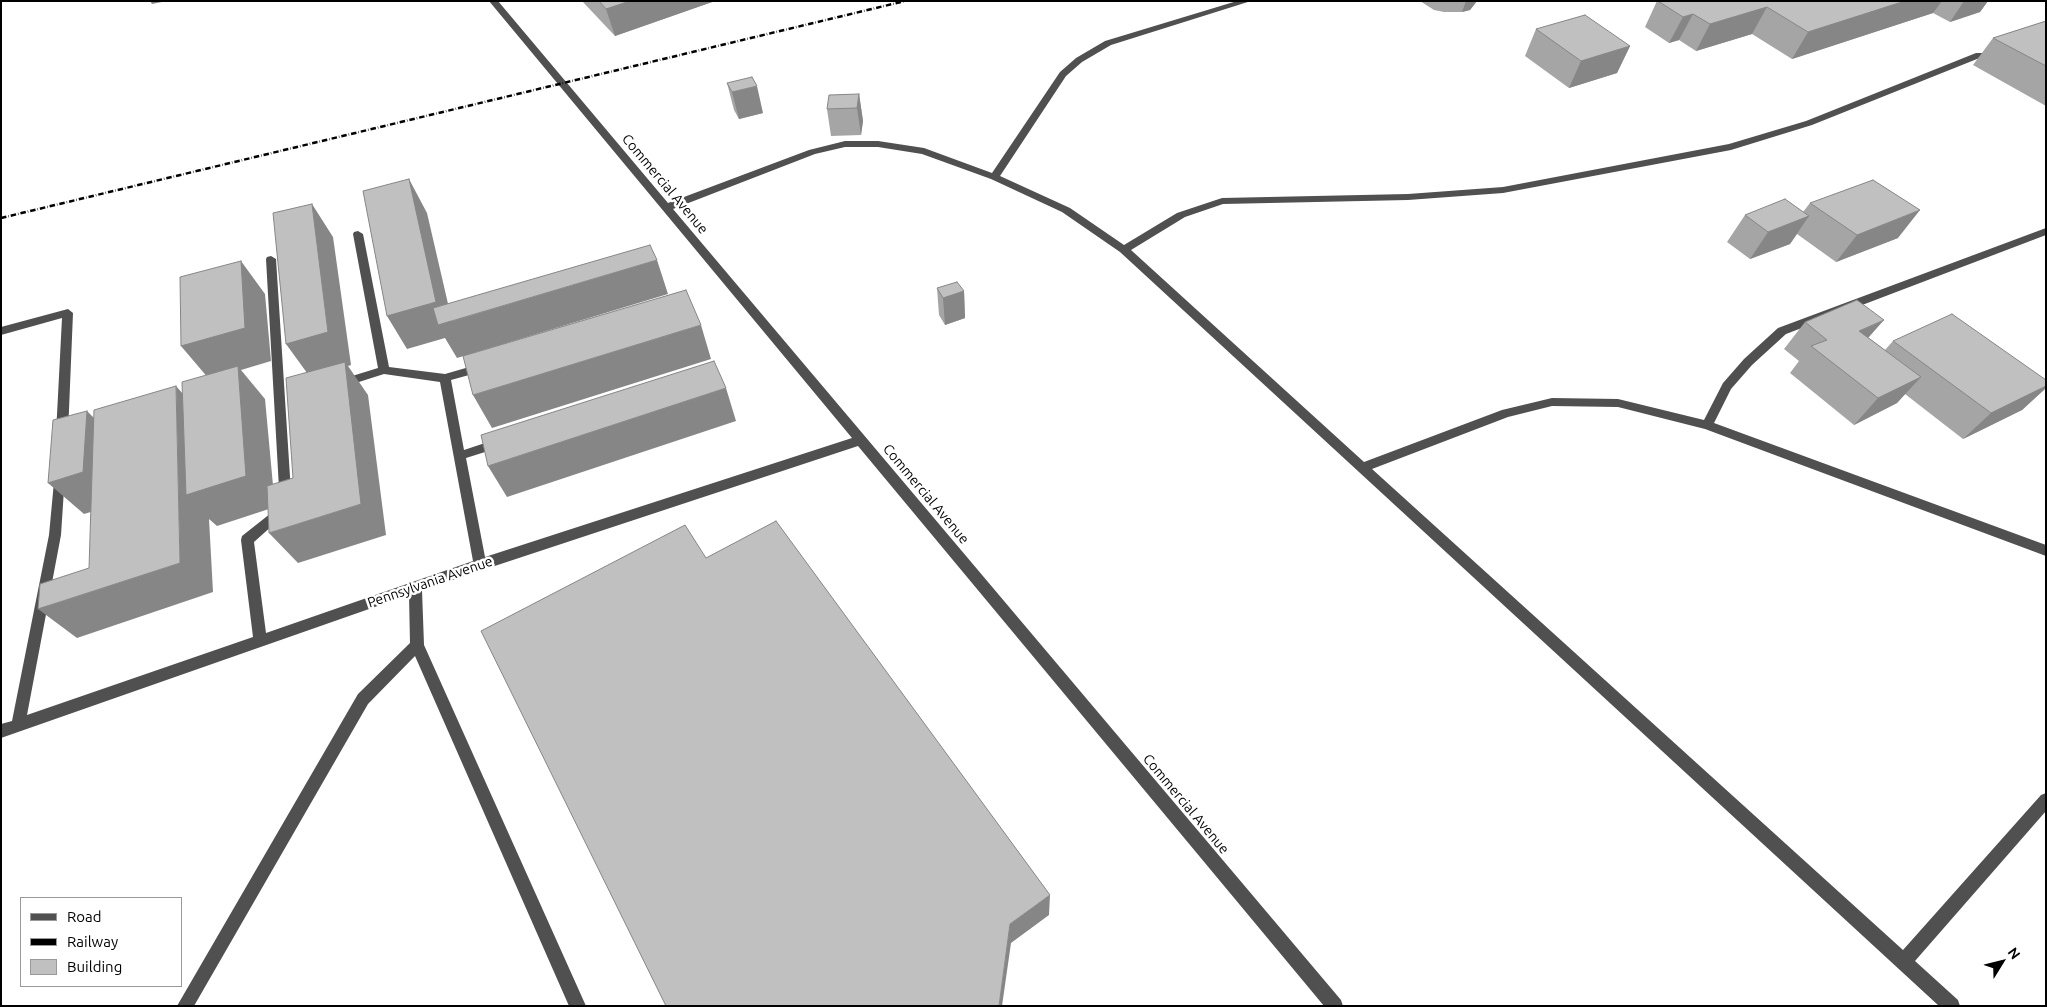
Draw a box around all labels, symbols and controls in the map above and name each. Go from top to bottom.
street label: Commercial Avenue [618,131,712,237]
street label: Commercial Avenue [879,441,973,547]
street label: Pennsylvania Avenue [365,553,495,611]
street label: Commercial Avenue [1139,751,1233,857]
legend [20,897,182,987]
text: Road [67,908,102,925]
text: Railway [67,933,118,950]
north arrow [1977,937,2027,987]
text: N [2005,944,2024,962]
text: Building [67,958,122,975]

